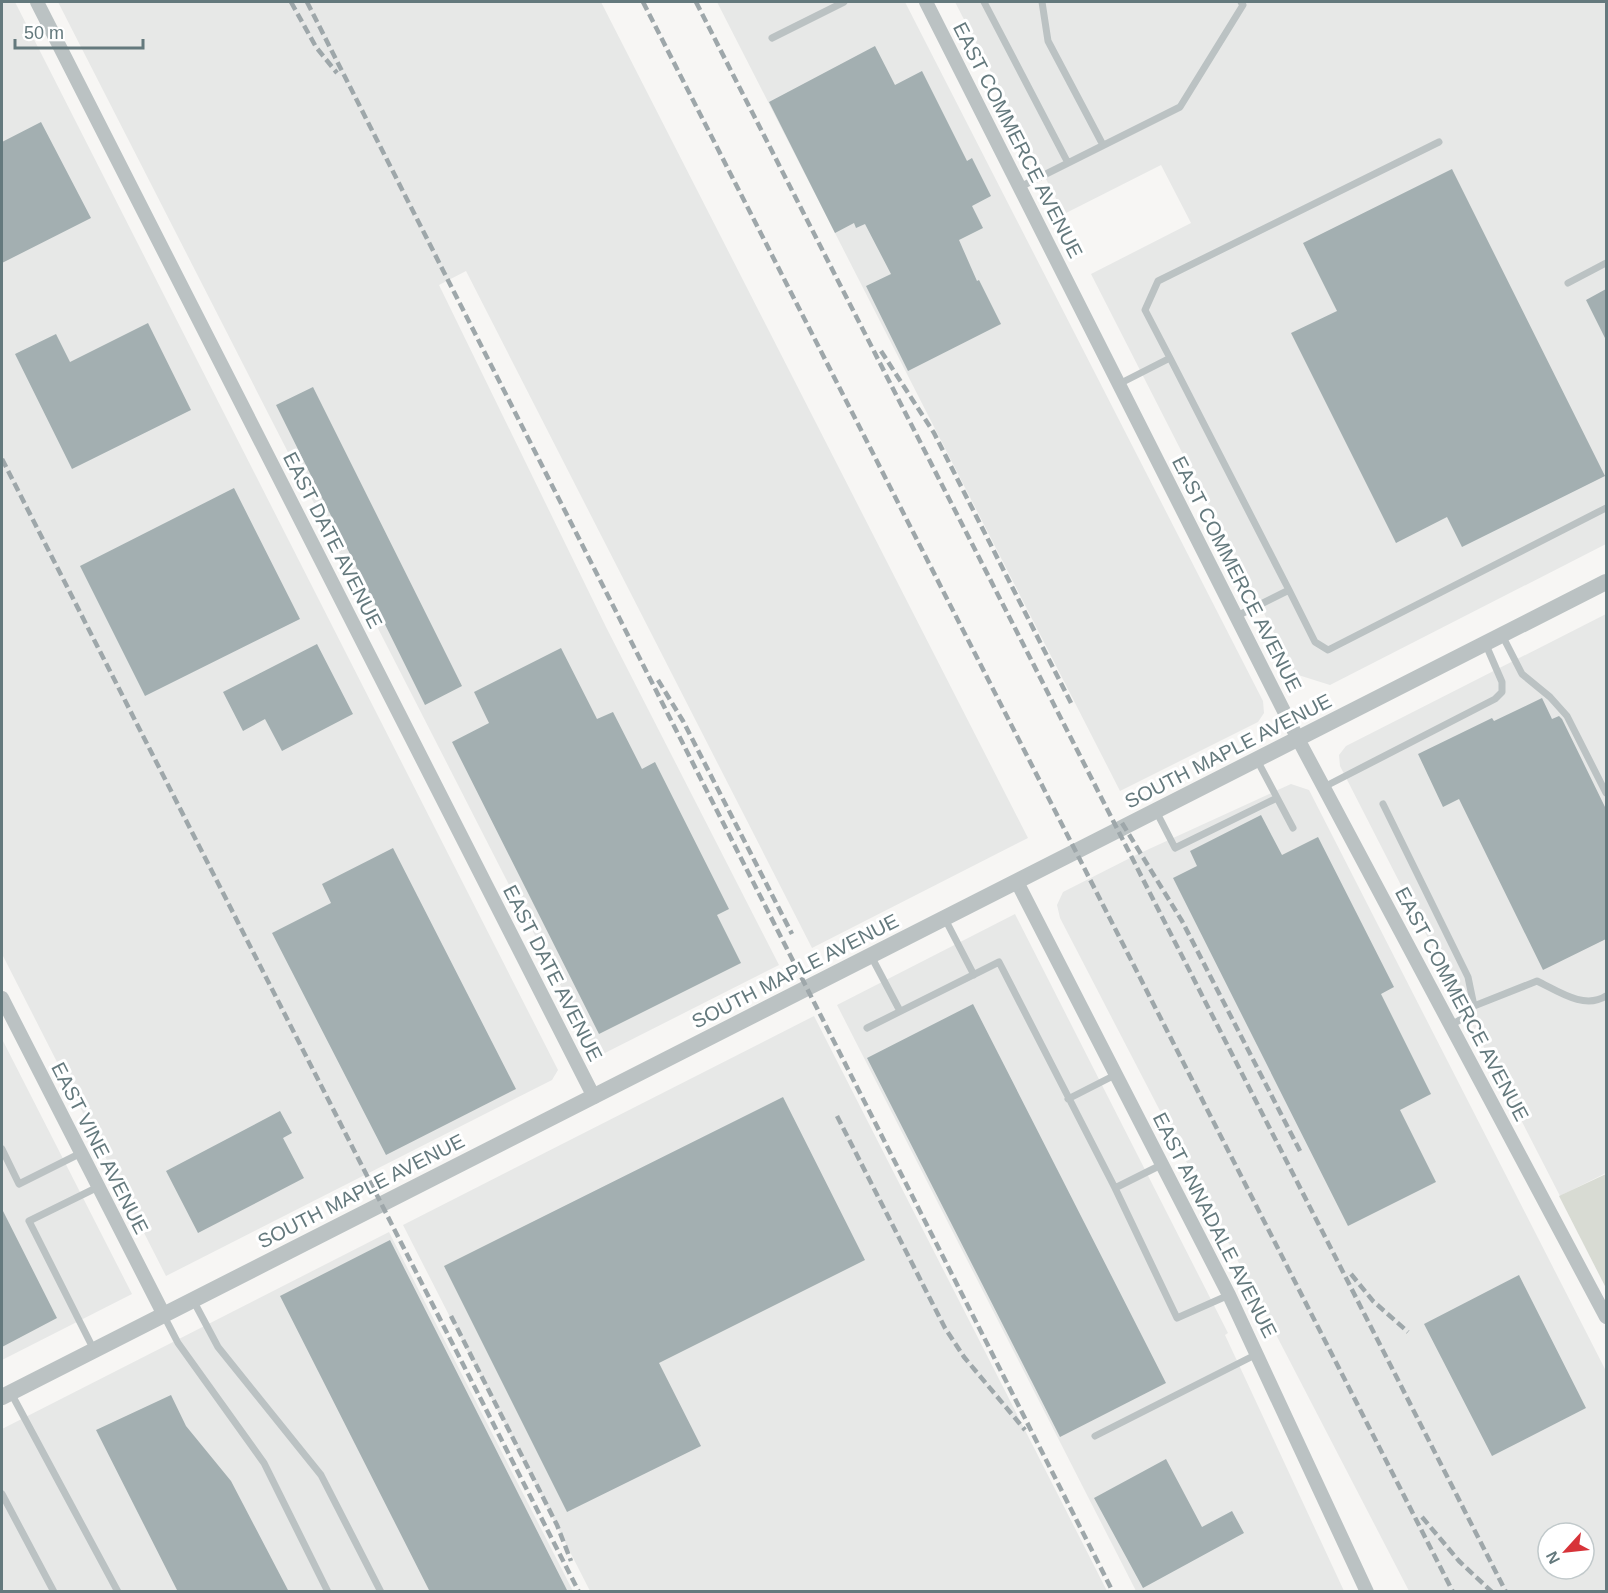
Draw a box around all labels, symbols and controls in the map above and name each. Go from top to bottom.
scale bar [15,12,142,50]
street label: EAST COMMERCE AVENUE [949,18,1087,262]
text: 50 m [24,23,64,43]
street label: EAST DATE AVENUE [279,448,387,632]
street label: EAST COMMERCE AVENUE [1168,452,1306,696]
street label: SOUTH MAPLE AVENUE [1121,689,1335,813]
street label: EAST DATE AVENUE [499,881,607,1065]
street label: EAST COMMERCE AVENUE [1391,883,1533,1125]
street label: SOUTH MAPLE AVENUE [688,909,902,1033]
street label: EAST VINE AVENUE [47,1059,153,1237]
street label: EAST ANNADALE AVENUE [1149,1109,1281,1341]
street label: SOUTH MAPLE AVENUE [254,1129,468,1253]
north arrow [1536,1521,1596,1581]
text: N [1543,1549,1563,1567]

